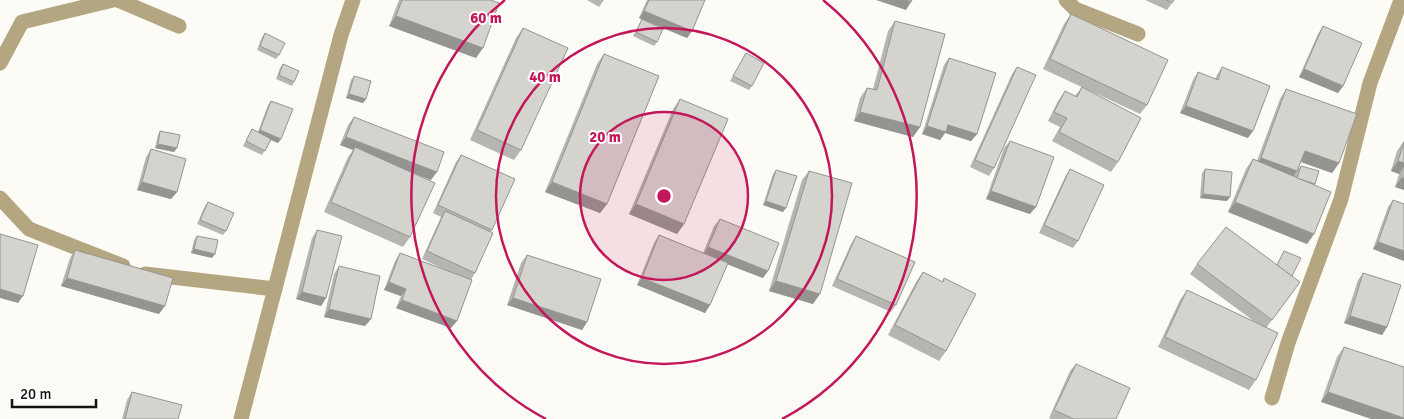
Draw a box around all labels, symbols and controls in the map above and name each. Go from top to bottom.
text: 60 m [470,9,502,27]
text: 40 m [529,68,561,86]
text: 20 m [589,128,621,146]
centre of rings [655,187,673,205]
scale bar [12,376,96,408]
text: 20 m [20,385,51,403]

